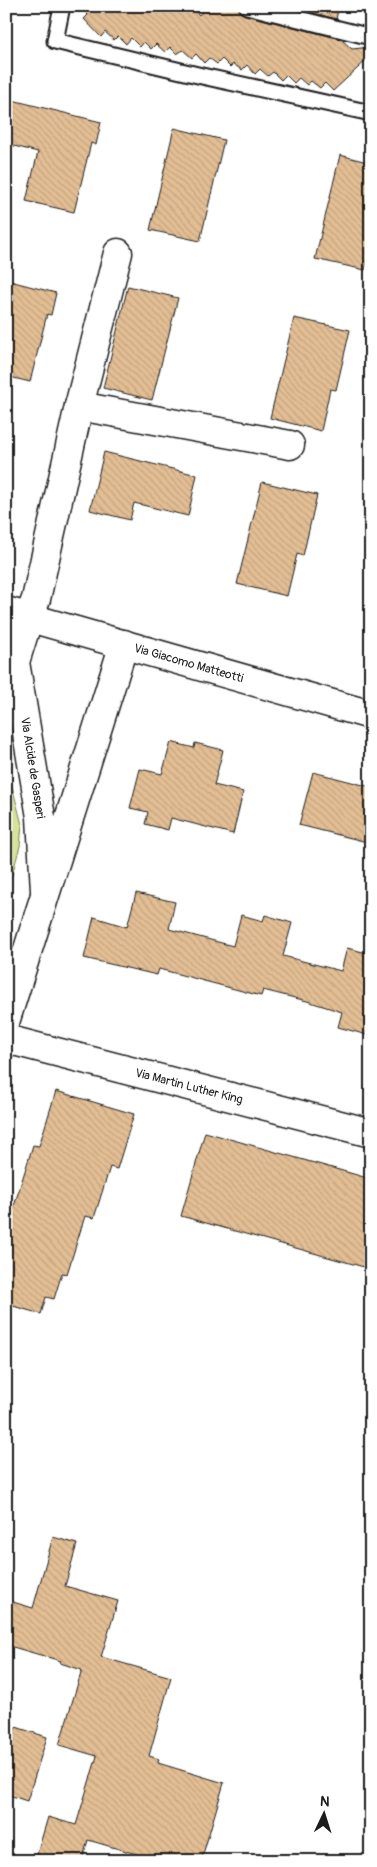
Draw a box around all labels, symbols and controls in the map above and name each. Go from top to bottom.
street label: Via Giacomo Matteotti [132,641,245,686]
street label: Via Alcide de Gasperi [17,716,48,820]
street label: Via Martin Luther King [133,1066,244,1108]
north arrow [300,1790,350,1840]
text: N [320,1793,330,1810]

